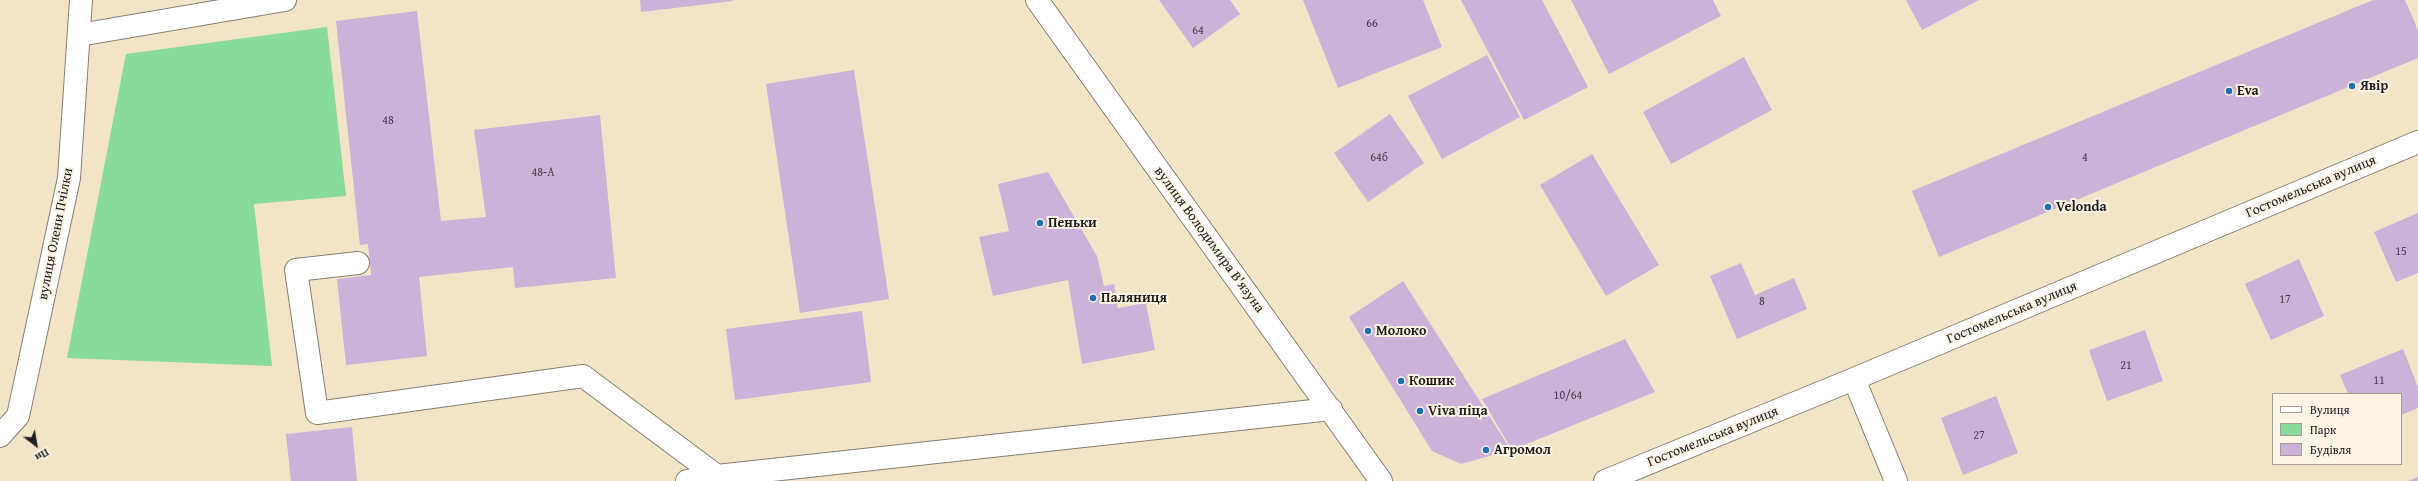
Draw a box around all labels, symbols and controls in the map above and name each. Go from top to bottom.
house number: 66 [1366,17,1378,31]
house number: 64 [1192,24,1204,38]
place label: Явір [2360,78,2388,94]
marker: Явір [2347,81,2357,91]
place label: Eva [2237,83,2259,99]
marker: Eva [2224,86,2234,96]
house number: 48 [382,114,394,128]
house number: 64б [1370,151,1388,165]
house number: 4 [2082,151,2088,165]
street label: Гостомельська вулиця [2243,152,2379,222]
street label: вулиця Володимира В'язуна [1150,164,1268,316]
house number: 48-А [532,166,554,180]
street label: вулиця Олени Пчілки [35,167,77,301]
place label: Velonda [2056,199,2107,215]
marker: Velonda [2043,202,2053,212]
place label: Пеньки [1048,215,1097,231]
marker: Пеньки [1035,218,1045,228]
house number: 15 [2395,245,2407,259]
street label: Гостомельська вулиця [1944,278,2080,348]
place label: Паляниця [1101,290,1167,306]
marker: Паляниця [1088,293,1098,303]
house number: 17 [2279,293,2291,307]
house number: 8 [1759,295,1765,309]
place label: Молоко [1376,323,1426,339]
marker: Молоко [1363,326,1373,336]
house number: 21 [2120,359,2132,373]
place label: Кошик [1409,373,1454,389]
house number: 11 [2373,374,2385,388]
marker: Кошик [1396,376,1406,386]
house number: 10/64 [1554,389,1582,403]
legend [2272,393,2402,465]
text: Вулиця [2310,401,2350,418]
place label: Viva піца [1428,403,1488,419]
street label: Гостомельська вулиця [1645,403,1781,471]
marker: Viva піца [1415,406,1425,416]
text: Парк [2310,421,2336,438]
north arrow [16,425,56,465]
house number: 27 [1973,429,1985,443]
text: Будівля [2310,441,2351,458]
place label: Агромол [1494,442,1551,458]
text: Пн [32,445,52,466]
marker: Агромол [1481,445,1491,455]

